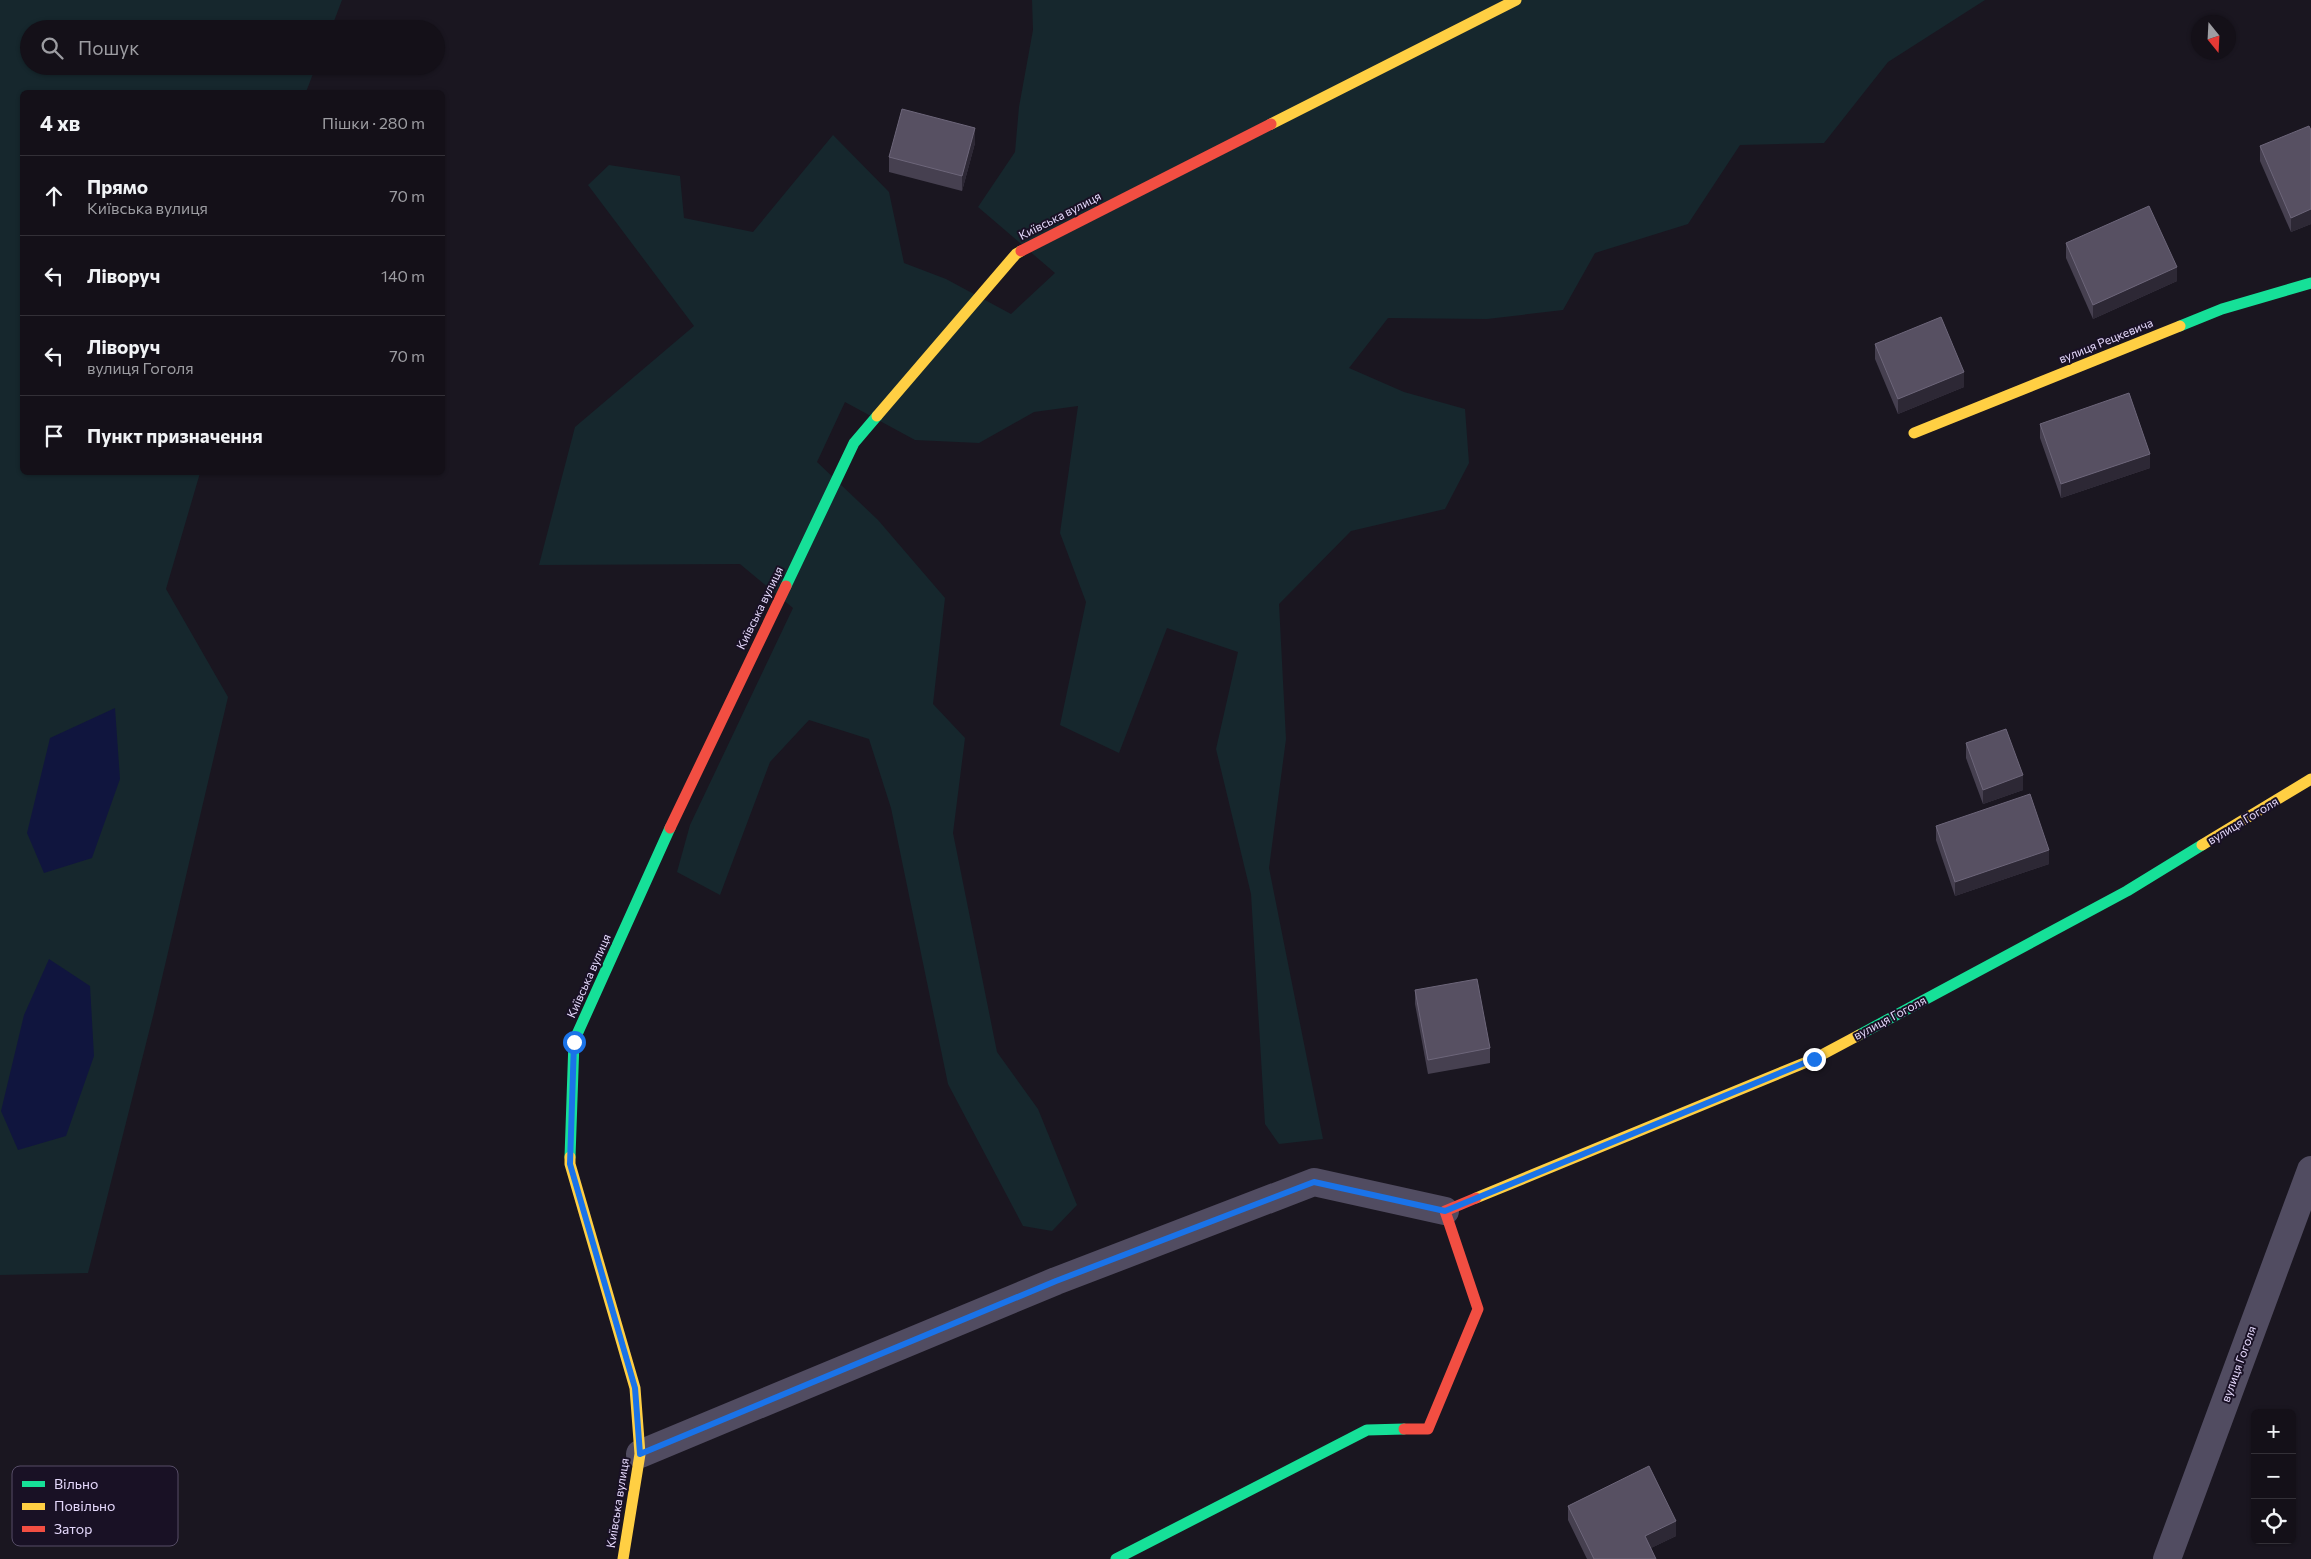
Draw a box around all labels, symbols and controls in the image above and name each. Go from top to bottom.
north arrow [2191,15,2236,60]
search box [20,20,445,75]
icon: search [38,34,66,62]
text: Пошук [78,36,139,59]
text: 4 хв [40,110,80,135]
text: Пішки · 280 m [322,113,425,132]
text: Прямо [87,175,148,198]
icon: ahead [40,182,68,210]
text: 70 m [389,186,425,205]
street label: Київська вулиця [1016,188,1103,242]
text: Київська вулиця [87,198,208,217]
icon: left [40,262,68,290]
text: Ліворуч [87,264,160,287]
text: 140 m [381,266,425,285]
street label: вулиця Рецкевича [2056,315,2155,365]
text: Ліворуч [87,335,160,358]
icon: left [40,342,68,370]
text: 70 m [389,346,425,365]
text: вулиця Гоголя [87,358,194,377]
icon: arrive [40,422,68,450]
text: Пункт призначення [87,424,263,447]
street label: Київська вулиця [733,564,785,651]
street label: вулиця Гоголя [2205,794,2280,847]
street label: Київська вулиця [563,931,613,1020]
street label: вулиця Гоголя [1851,992,1928,1042]
route start [563,1031,586,1054]
route end [1803,1048,1826,1071]
street label: вулиця Гоголя [2218,1324,2258,1404]
map controls [2251,1409,2296,1544]
button: + [2251,1409,2296,1454]
button: − [2251,1454,2296,1499]
street label: Київська вулиця [603,1457,631,1549]
legend [12,1466,178,1546]
text: Вільно [54,1475,98,1492]
text: Повільно [54,1497,115,1514]
button: locate [2251,1499,2296,1544]
text: Затор [54,1520,92,1537]

